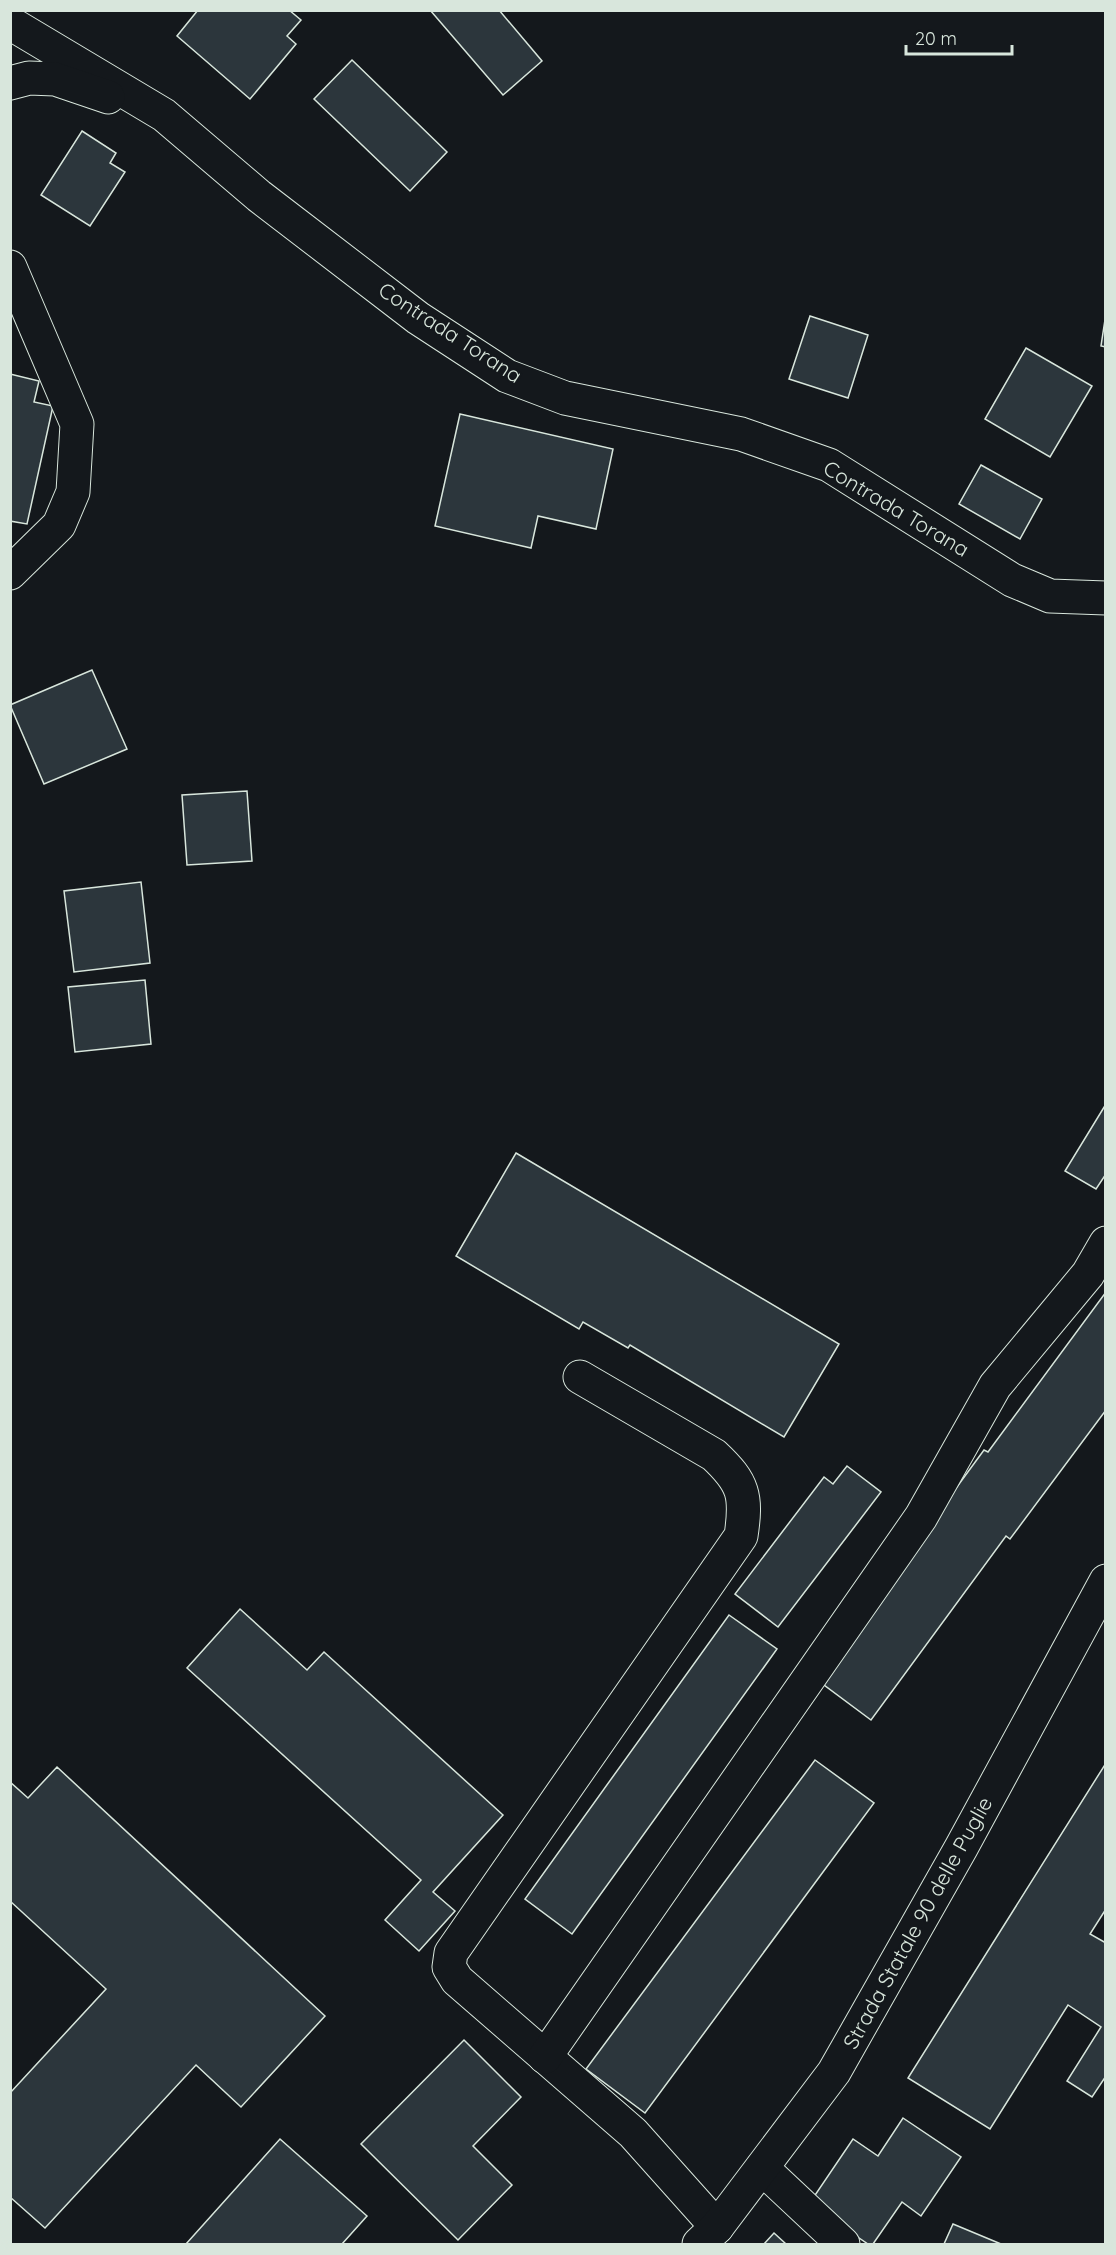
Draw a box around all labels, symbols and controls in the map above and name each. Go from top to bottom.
scale bar [906,18,1012,56]
text: 20 m [915,27,957,50]
street label: Contrada Torana [374,276,527,388]
street label: Contrada Torana [819,454,974,562]
street label: Strada Statale 90 delle Puglie [837,1792,997,2053]

